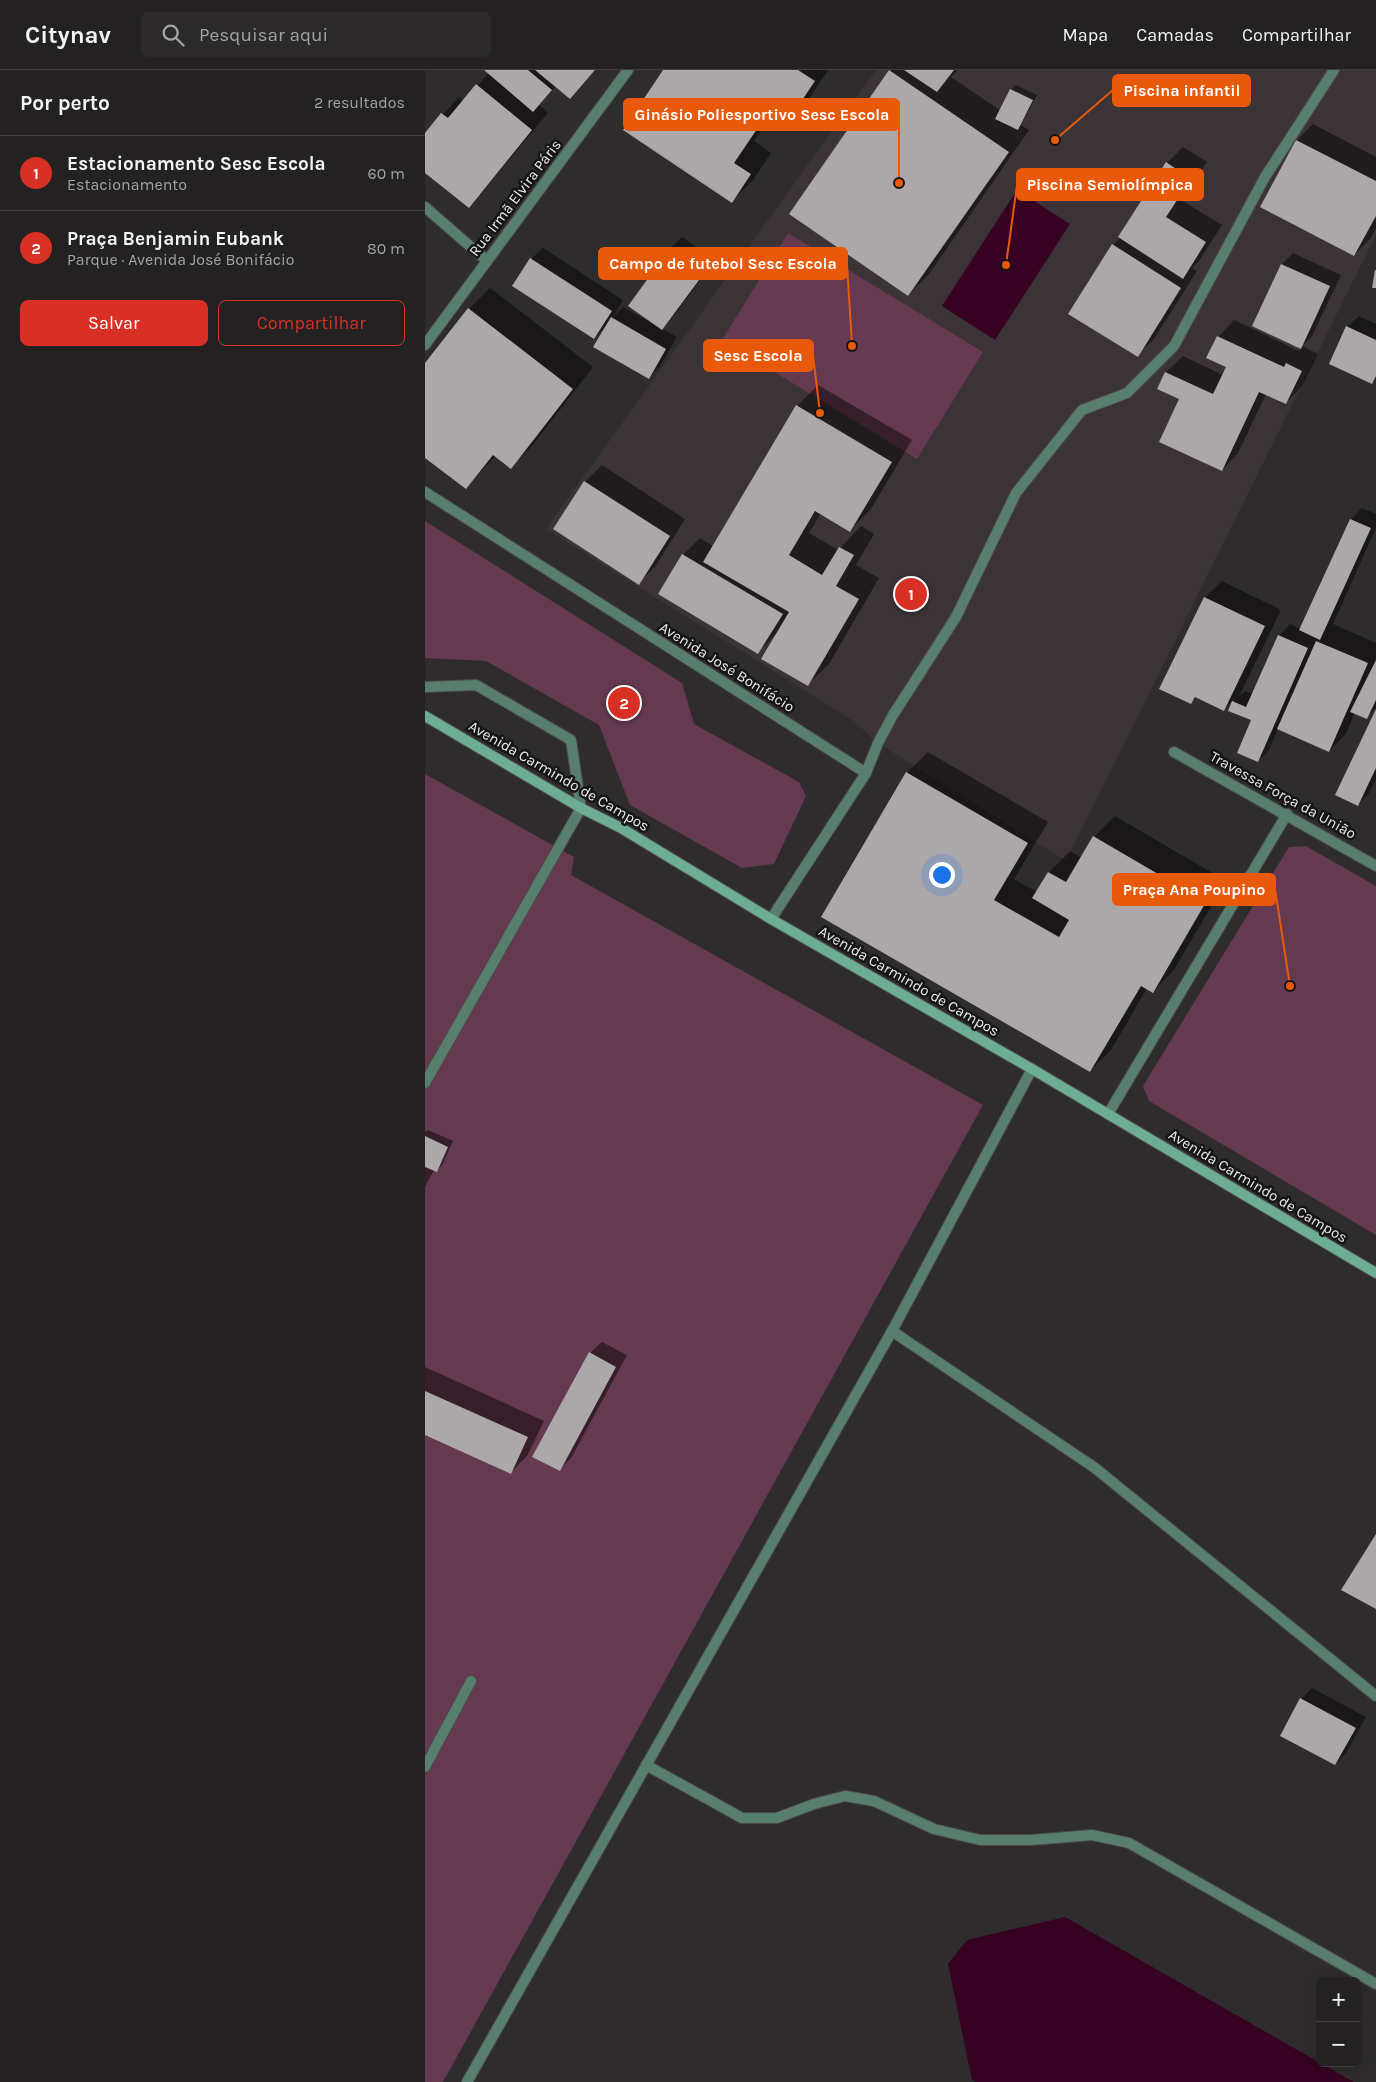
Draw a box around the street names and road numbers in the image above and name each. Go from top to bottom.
street label: Rua Irmã Elvira Páris [465,136,565,260]
street label: Avenida José Bonifácio [656,618,798,716]
street label: Avenida Carmindo de Campos [466,717,652,835]
street label: Travessa Força da União [1207,747,1359,843]
street label: Avenida Carmindo de Campos [816,922,1002,1040]
street label: Avenida Carmindo de Campos [1165,1125,1351,1247]

